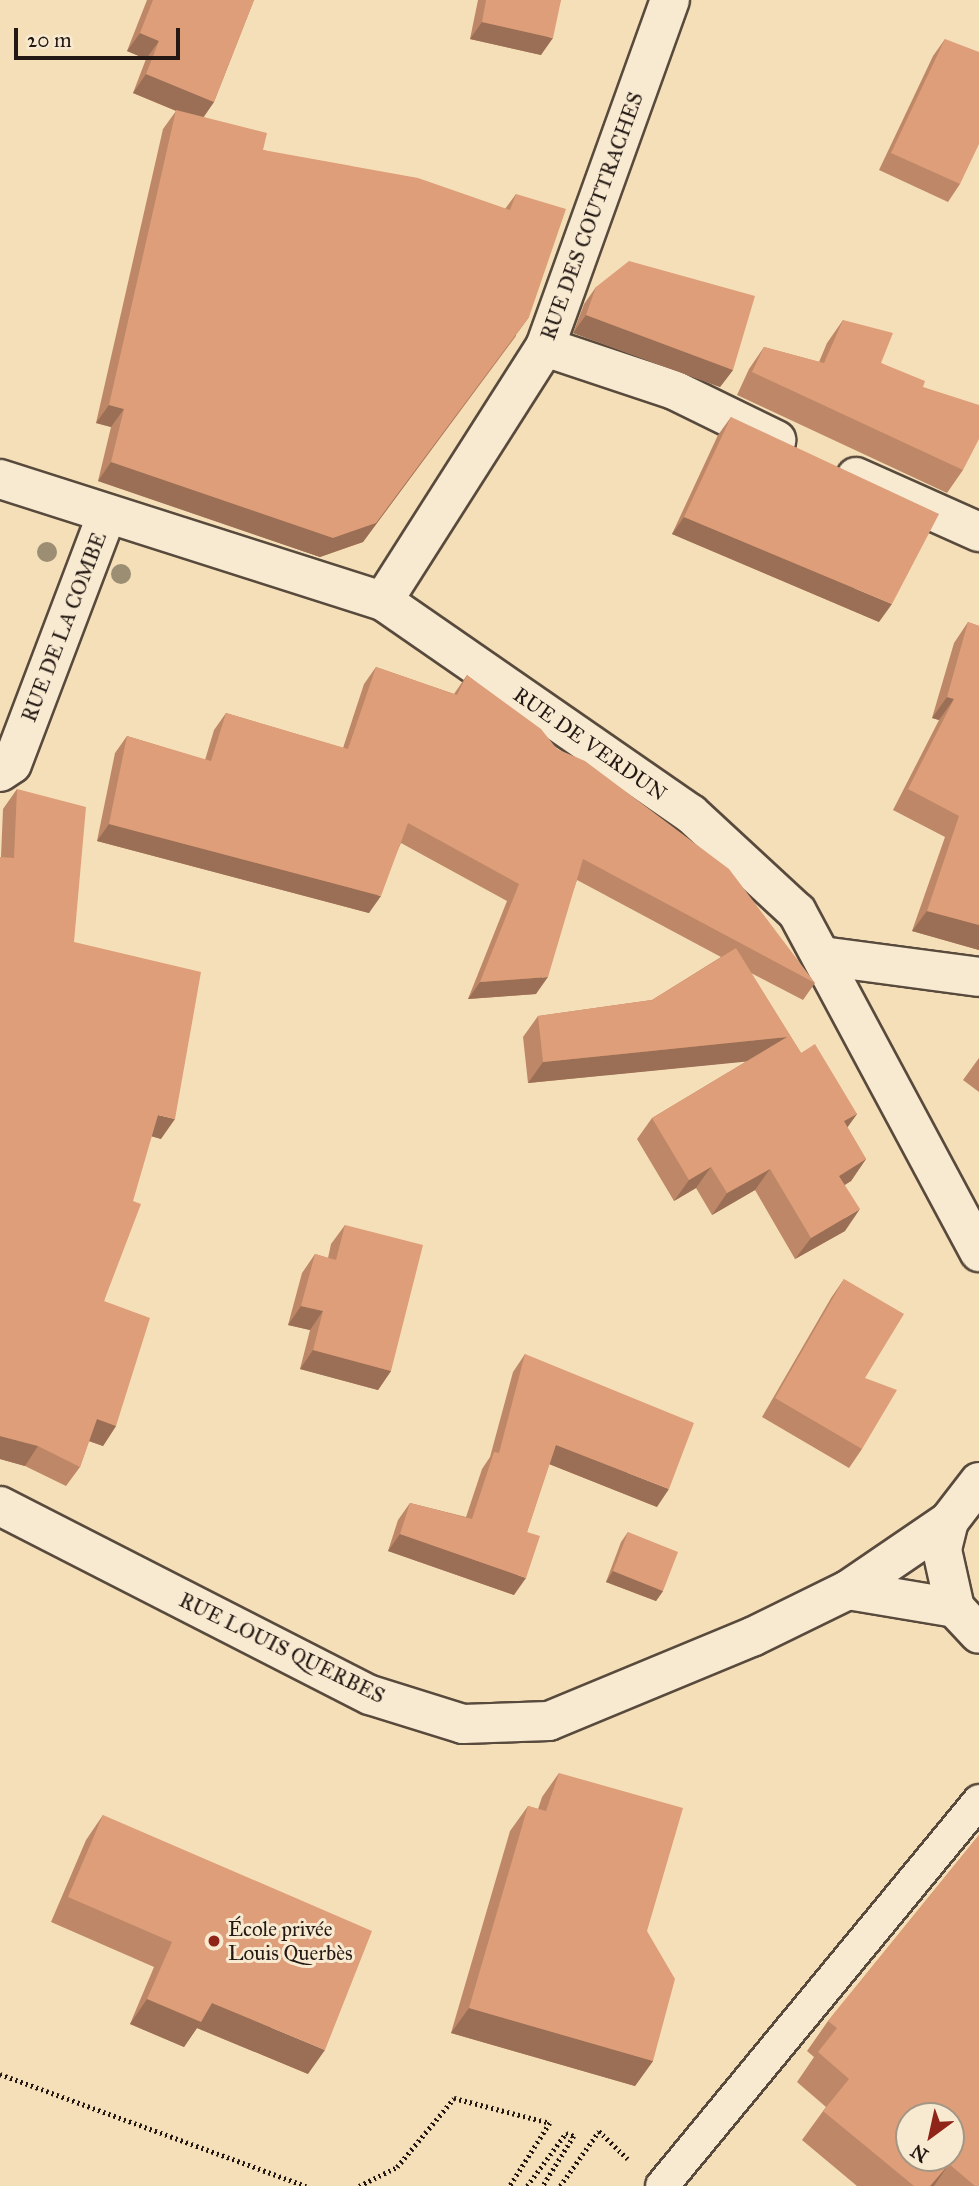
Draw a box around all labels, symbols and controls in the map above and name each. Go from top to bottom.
scale bar [18,14,184,58]
text: 20 m [27,27,72,53]
street label: RUE DES COUTTRACHES [535,89,649,343]
street label: RUE DE LA COMBE [16,528,112,726]
street label: RUE DE VERDUN [509,682,671,806]
street label: RUE LOUIS QUERBES [175,1587,389,1709]
place label: École privée Louis Querbès [228,1916,353,1966]
marker: École privée Louis Querbès [206,1933,222,1949]
north arrow [895,2102,965,2172]
text: N [906,2139,932,2167]

